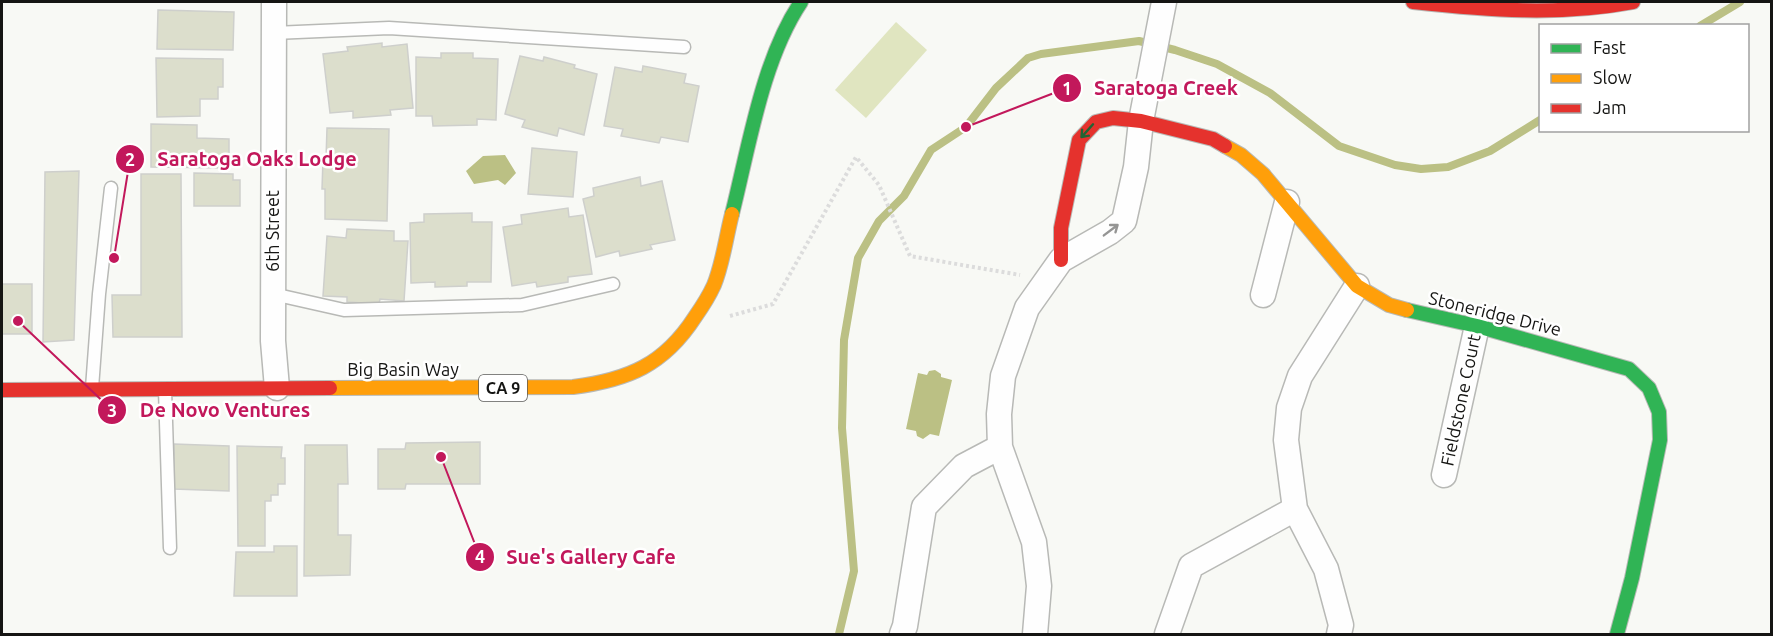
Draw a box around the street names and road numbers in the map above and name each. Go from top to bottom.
street label: 6th Street [262,190,282,272]
street label: Stoneridge Drive [1427,287,1564,339]
street label: Fieldstone Court [1436,332,1484,468]
street label: Big Basin Way [347,359,459,379]
road number: CA 9 [479,375,527,401]

